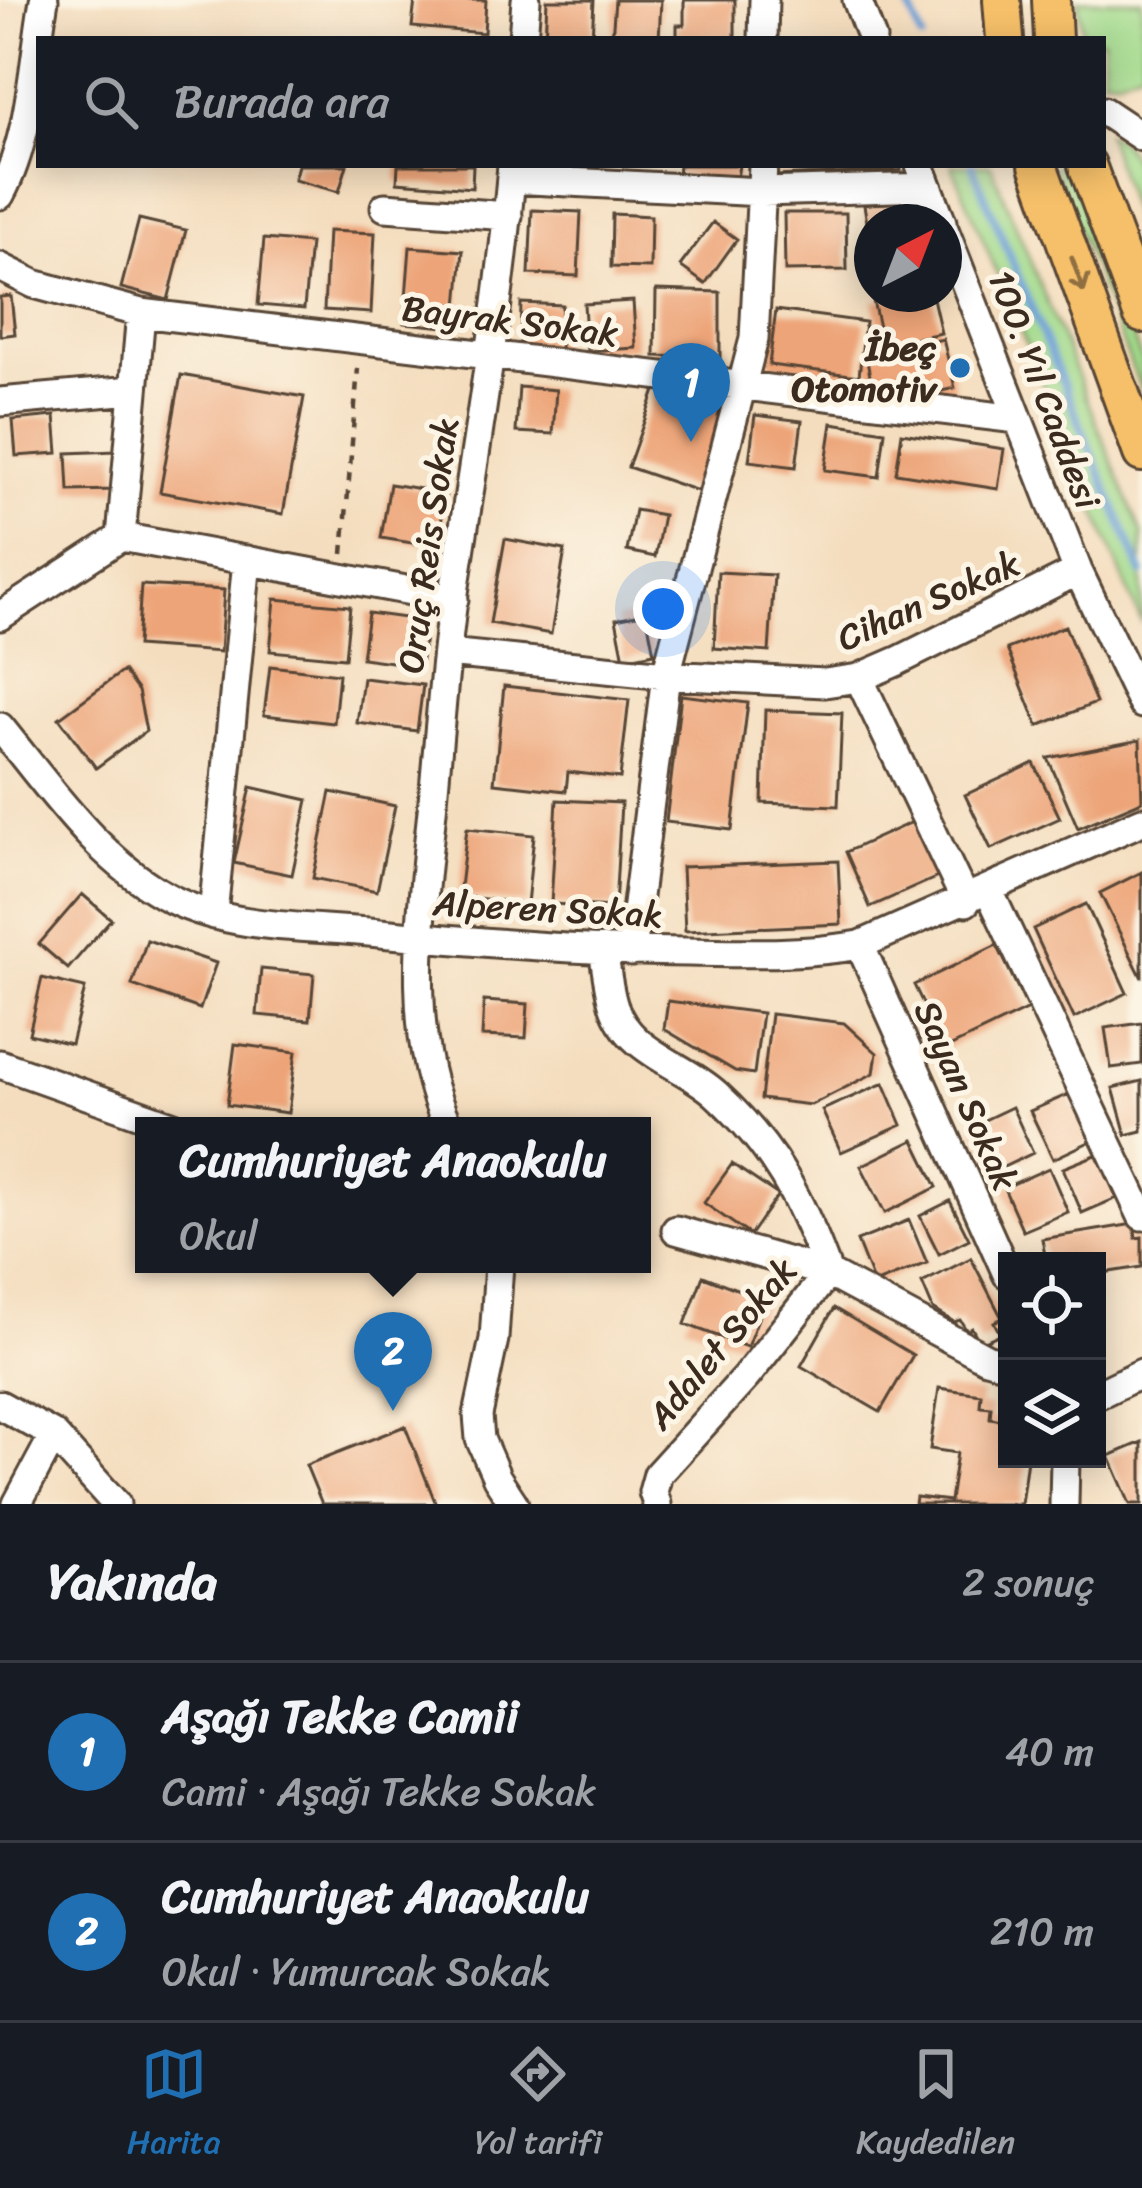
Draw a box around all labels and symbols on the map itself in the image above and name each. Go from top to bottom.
north arrow [854,204,962,312]
one-way arrow [1069,256,1090,293]
street label: 100. Yıl Caddesi [969,260,1119,519]
street label: Bayrak Sokak [398,276,622,366]
place label: İbeç Otomotiv [792,316,938,421]
pin: 1 [652,343,730,442]
marker: İbeç Otomotiv [947,355,973,381]
street label: Oruç Reis Sokak [378,413,478,677]
street label: Cihan Sokak [826,532,1031,670]
your location [633,579,693,639]
street label: Alperen Sokak [430,871,665,947]
street label: Sayan Sokak [896,990,1037,1202]
street label: Adalet Sokak [629,1243,814,1445]
pin: 2 [354,1312,432,1411]

